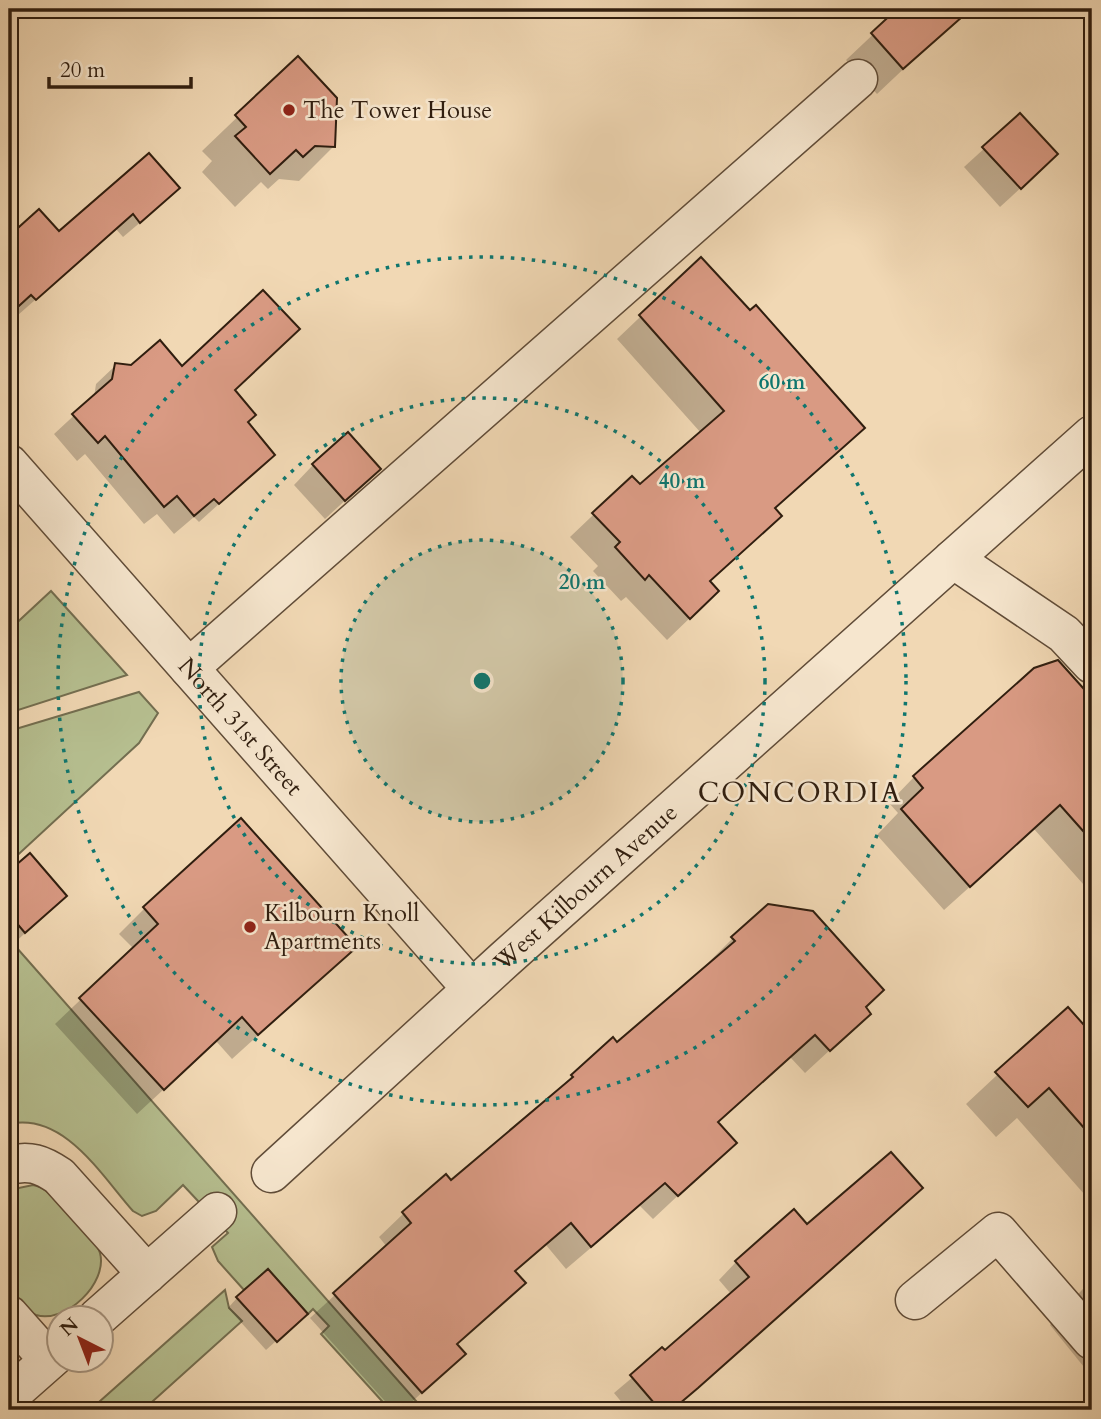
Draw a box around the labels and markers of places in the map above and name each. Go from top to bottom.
place label: The Tower House [303,94,492,127]
marker: The Tower House [281,102,297,118]
centre of rings [470,669,494,693]
place label: Kilbourn Knoll Apartments [264,897,419,958]
marker: Kilbourn Knoll Apartments [242,919,258,935]

